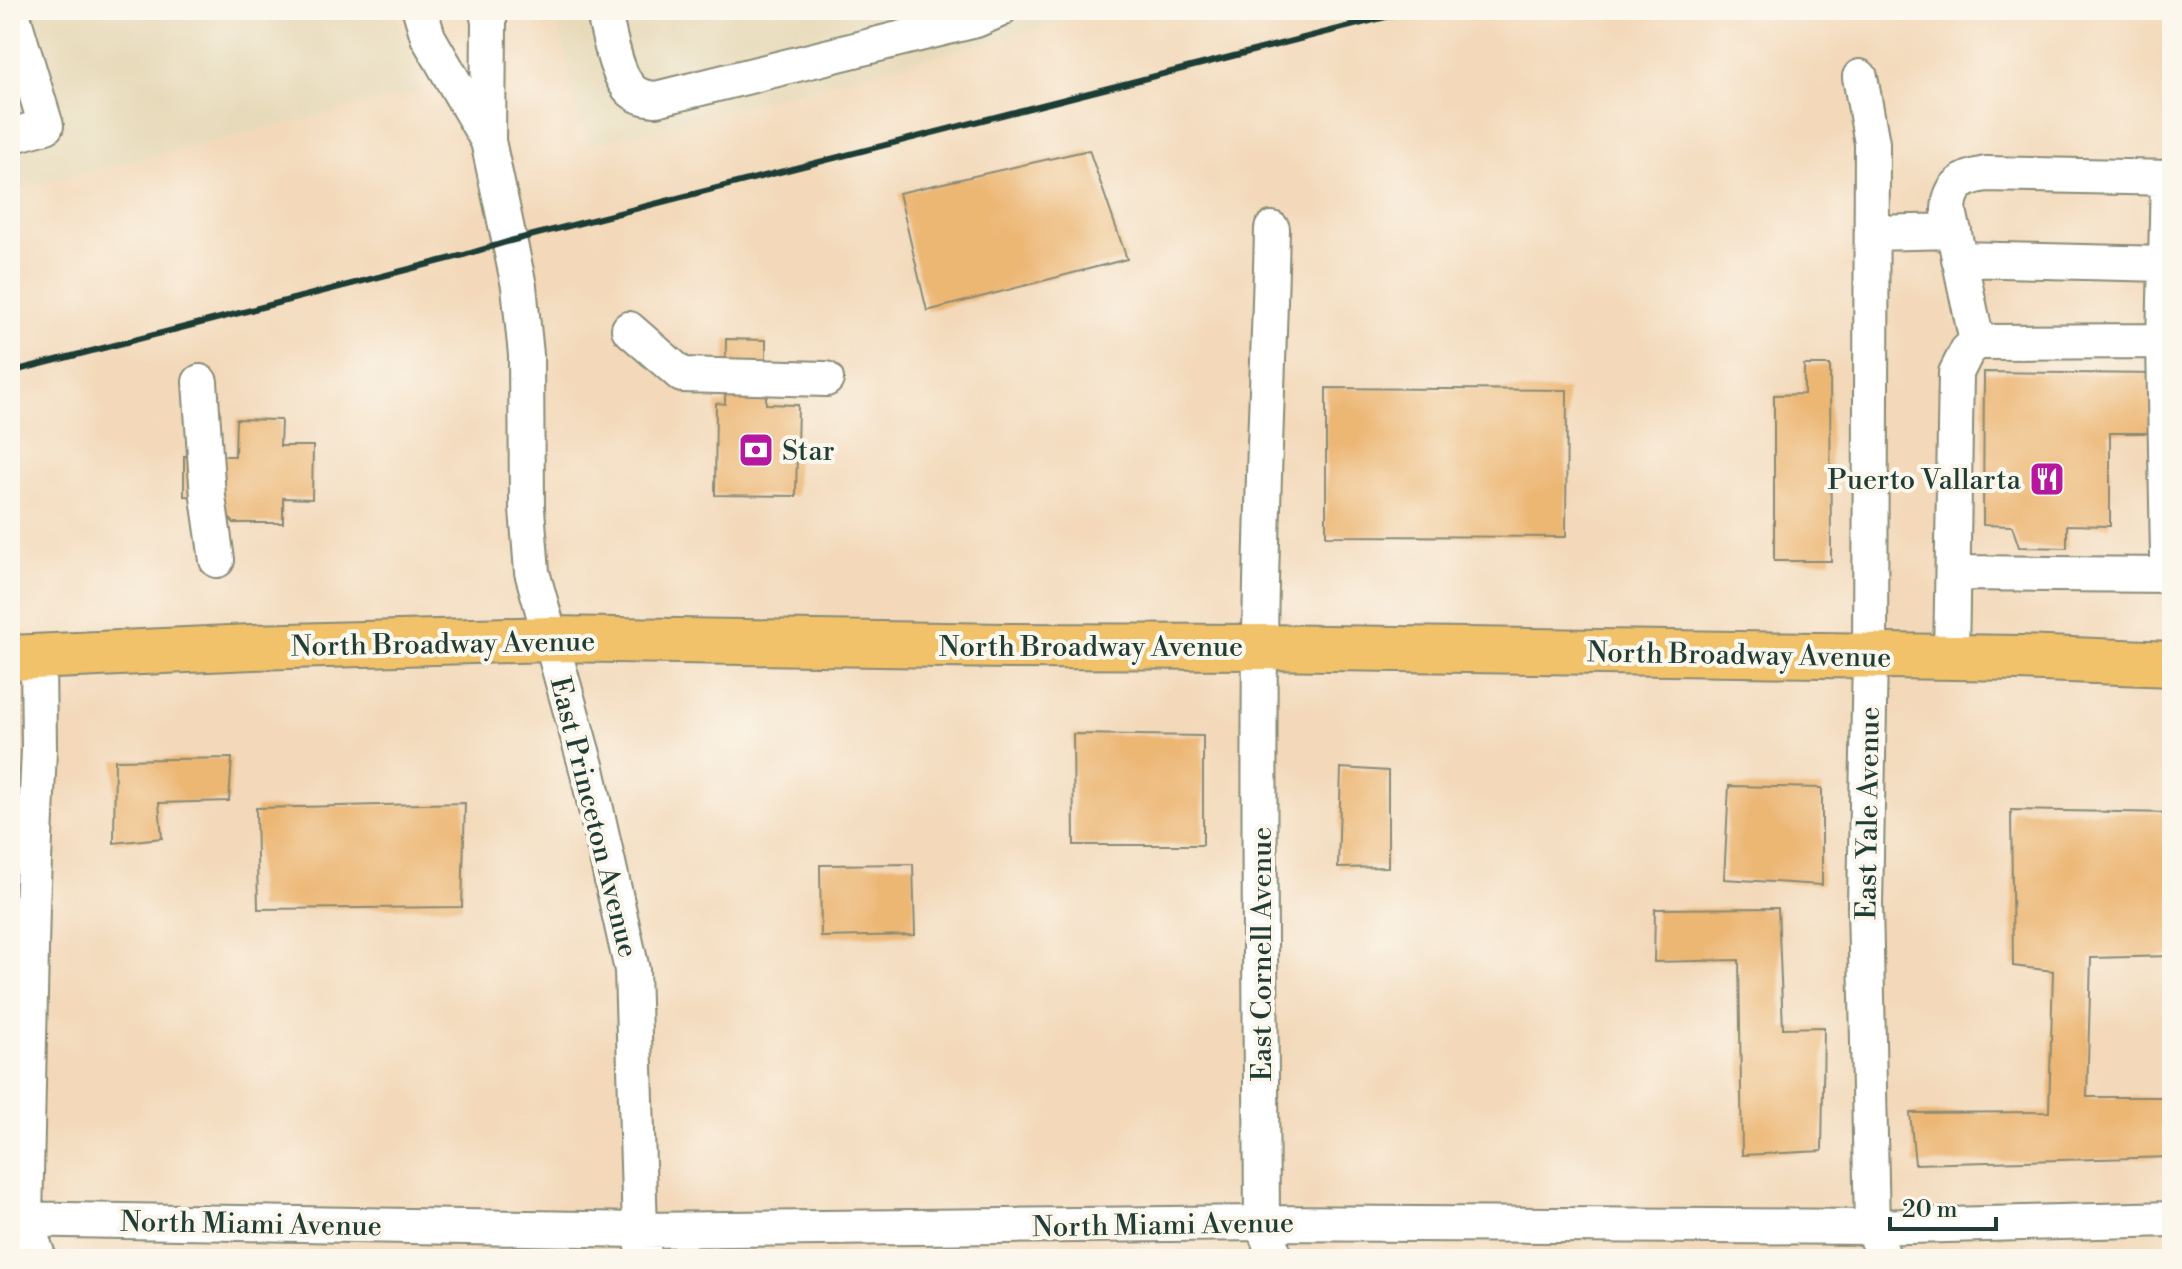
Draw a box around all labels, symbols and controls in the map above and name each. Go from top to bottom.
bank icon: Star [737,431,775,469]
place label: Star [782,434,835,469]
restaurant icon: Puerto Vallarta [2028,460,2066,498]
place label: Puerto Vallarta [1828,463,2022,498]
street label: North Broadway Avenue [291,624,596,665]
street label: North Broadway Avenue [939,630,1243,665]
street label: North Broadway Avenue [1586,635,1891,676]
street label: East Princeton Avenue [542,674,645,961]
street label: East Yale Avenue [1849,706,1888,920]
street label: East Cornell Avenue [1245,827,1280,1081]
scale bar [1890,1181,1996,1231]
text: 20 m [1902,1195,1958,1225]
street label: North Miami Avenue [120,1205,382,1244]
street label: North Miami Avenue [1032,1206,1294,1245]

